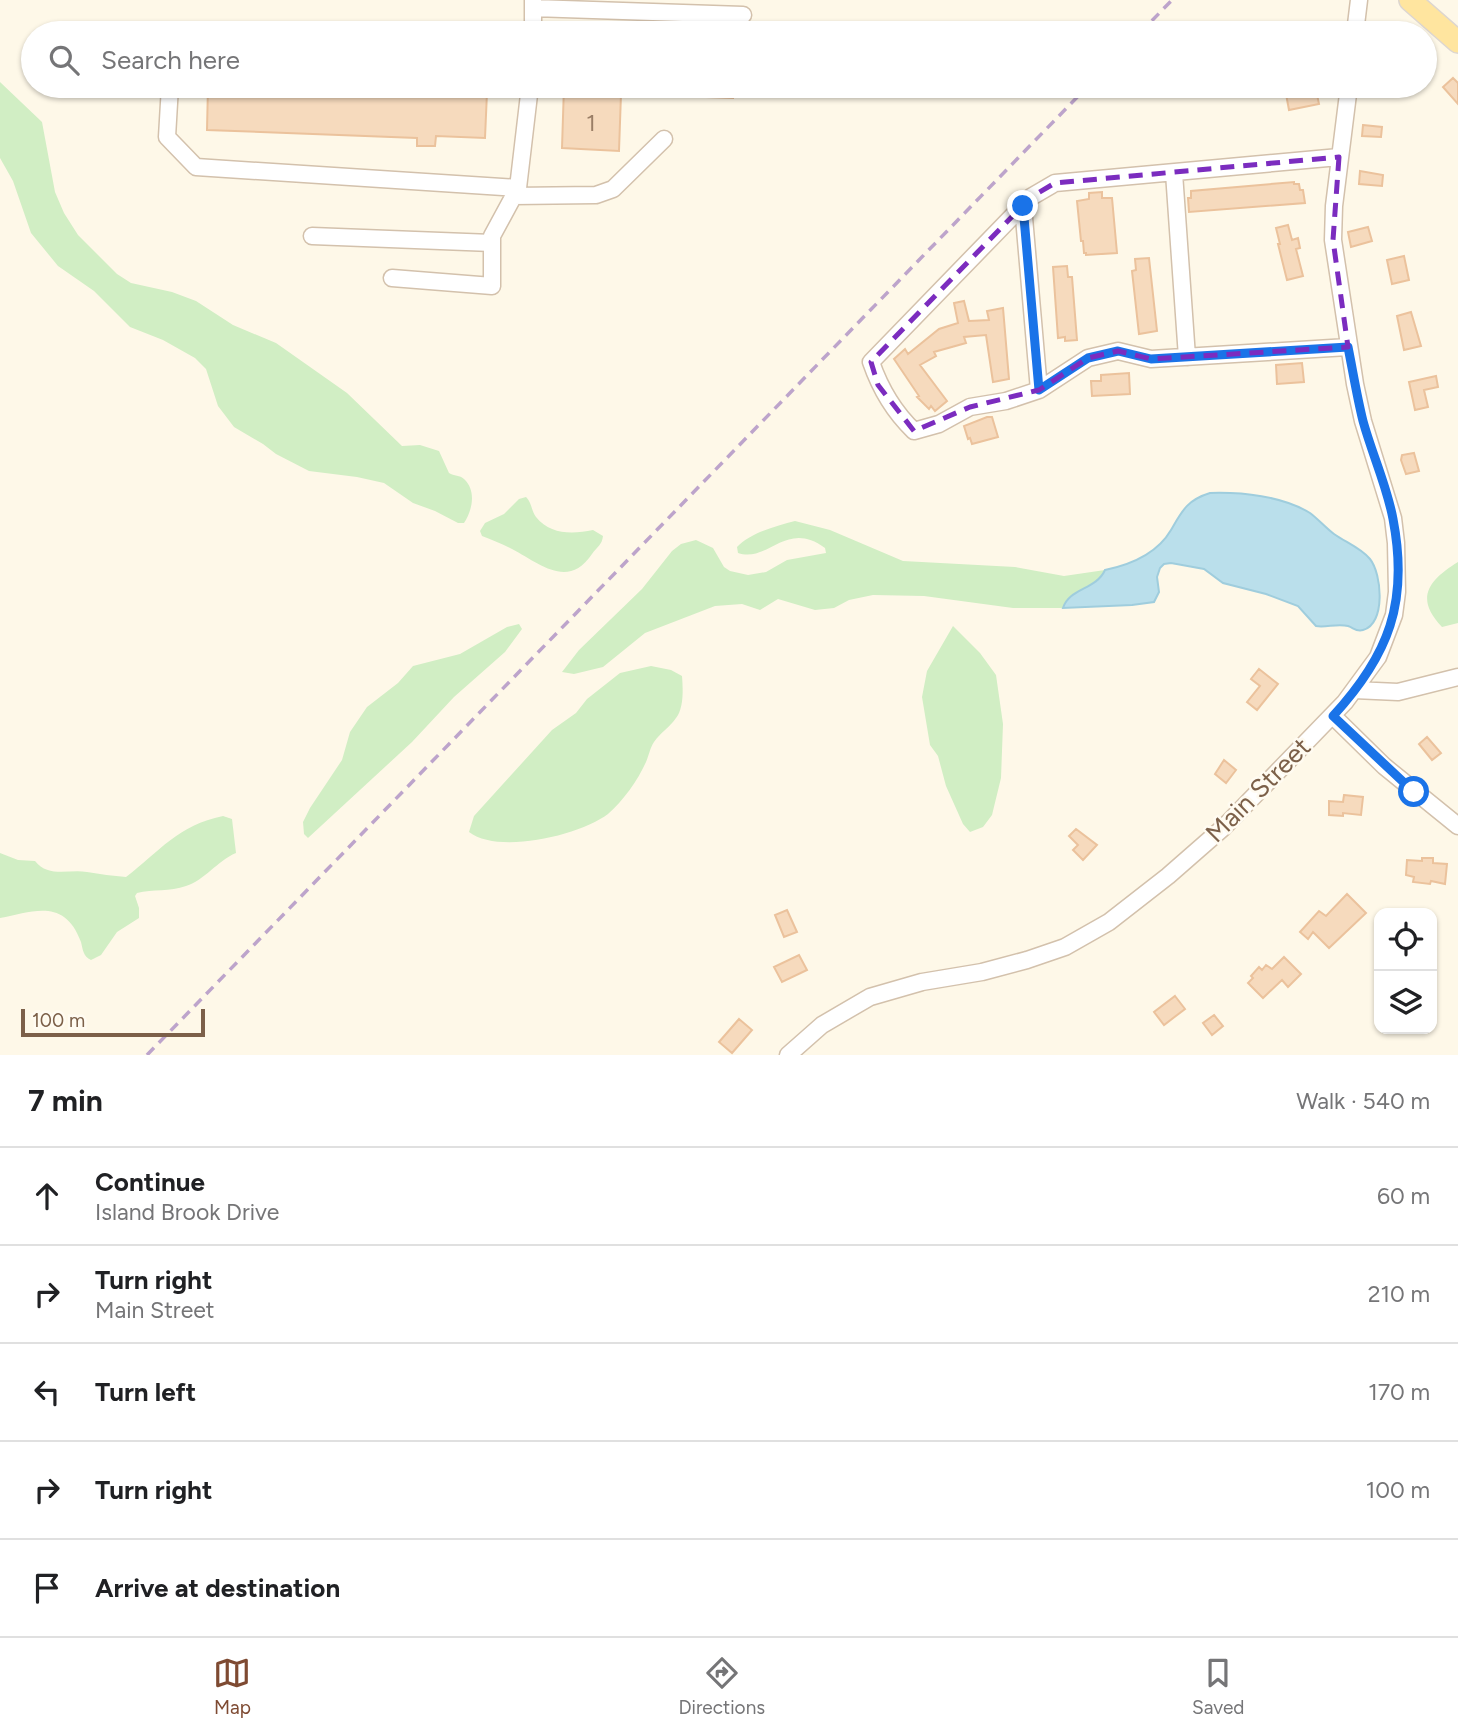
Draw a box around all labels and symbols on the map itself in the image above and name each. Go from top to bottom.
house number: 1 [586,109,596,137]
route end [1007,190,1038,221]
street label: Main Street [1199,731,1317,849]
route start [1398,776,1429,807]
scale bar [21,1006,205,1038]

